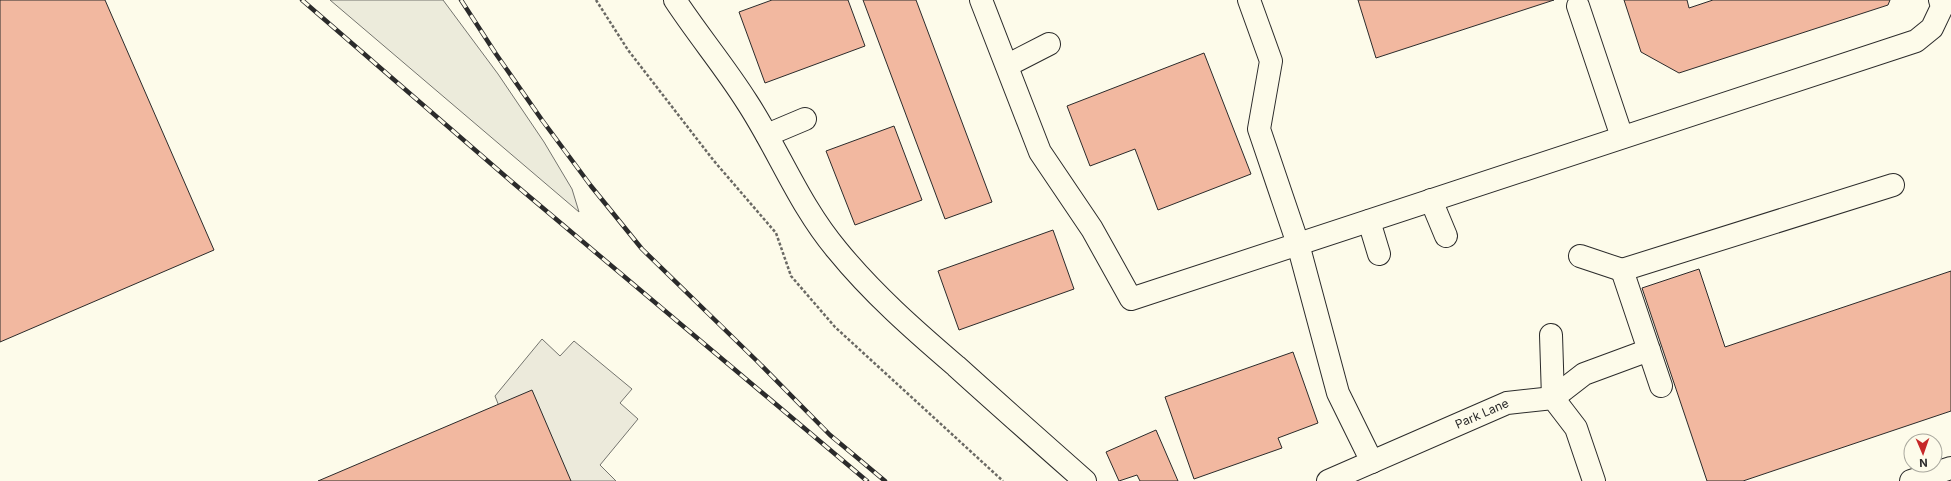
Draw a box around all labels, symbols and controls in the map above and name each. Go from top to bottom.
street label: Park Lane [1453,395,1511,432]
north arrow [1903,433,1943,473]
text: N [1919,456,1928,470]

